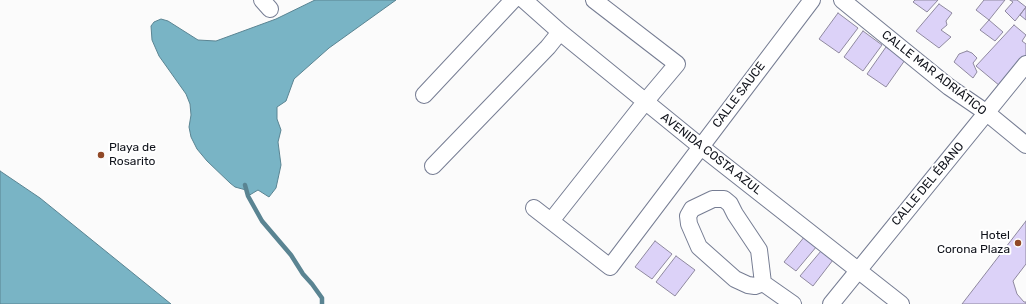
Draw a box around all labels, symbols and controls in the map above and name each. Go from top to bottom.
street label: CALLE MAR ADRIÁTICO [879,28,989,118]
street label: CALLE SAUCE [710,59,768,131]
street label: AVENIDA COSTA AZUL [658,110,764,198]
street label: CALLE DEL ÉBANO [889,139,967,229]
place label: Playa de Rosarito [109,141,156,169]
marker: Playa de Rosarito [96,150,106,160]
place label: Hotel Corona Plaza [937,229,1010,257]
marker: Hotel Corona Plaza [1013,238,1023,248]

